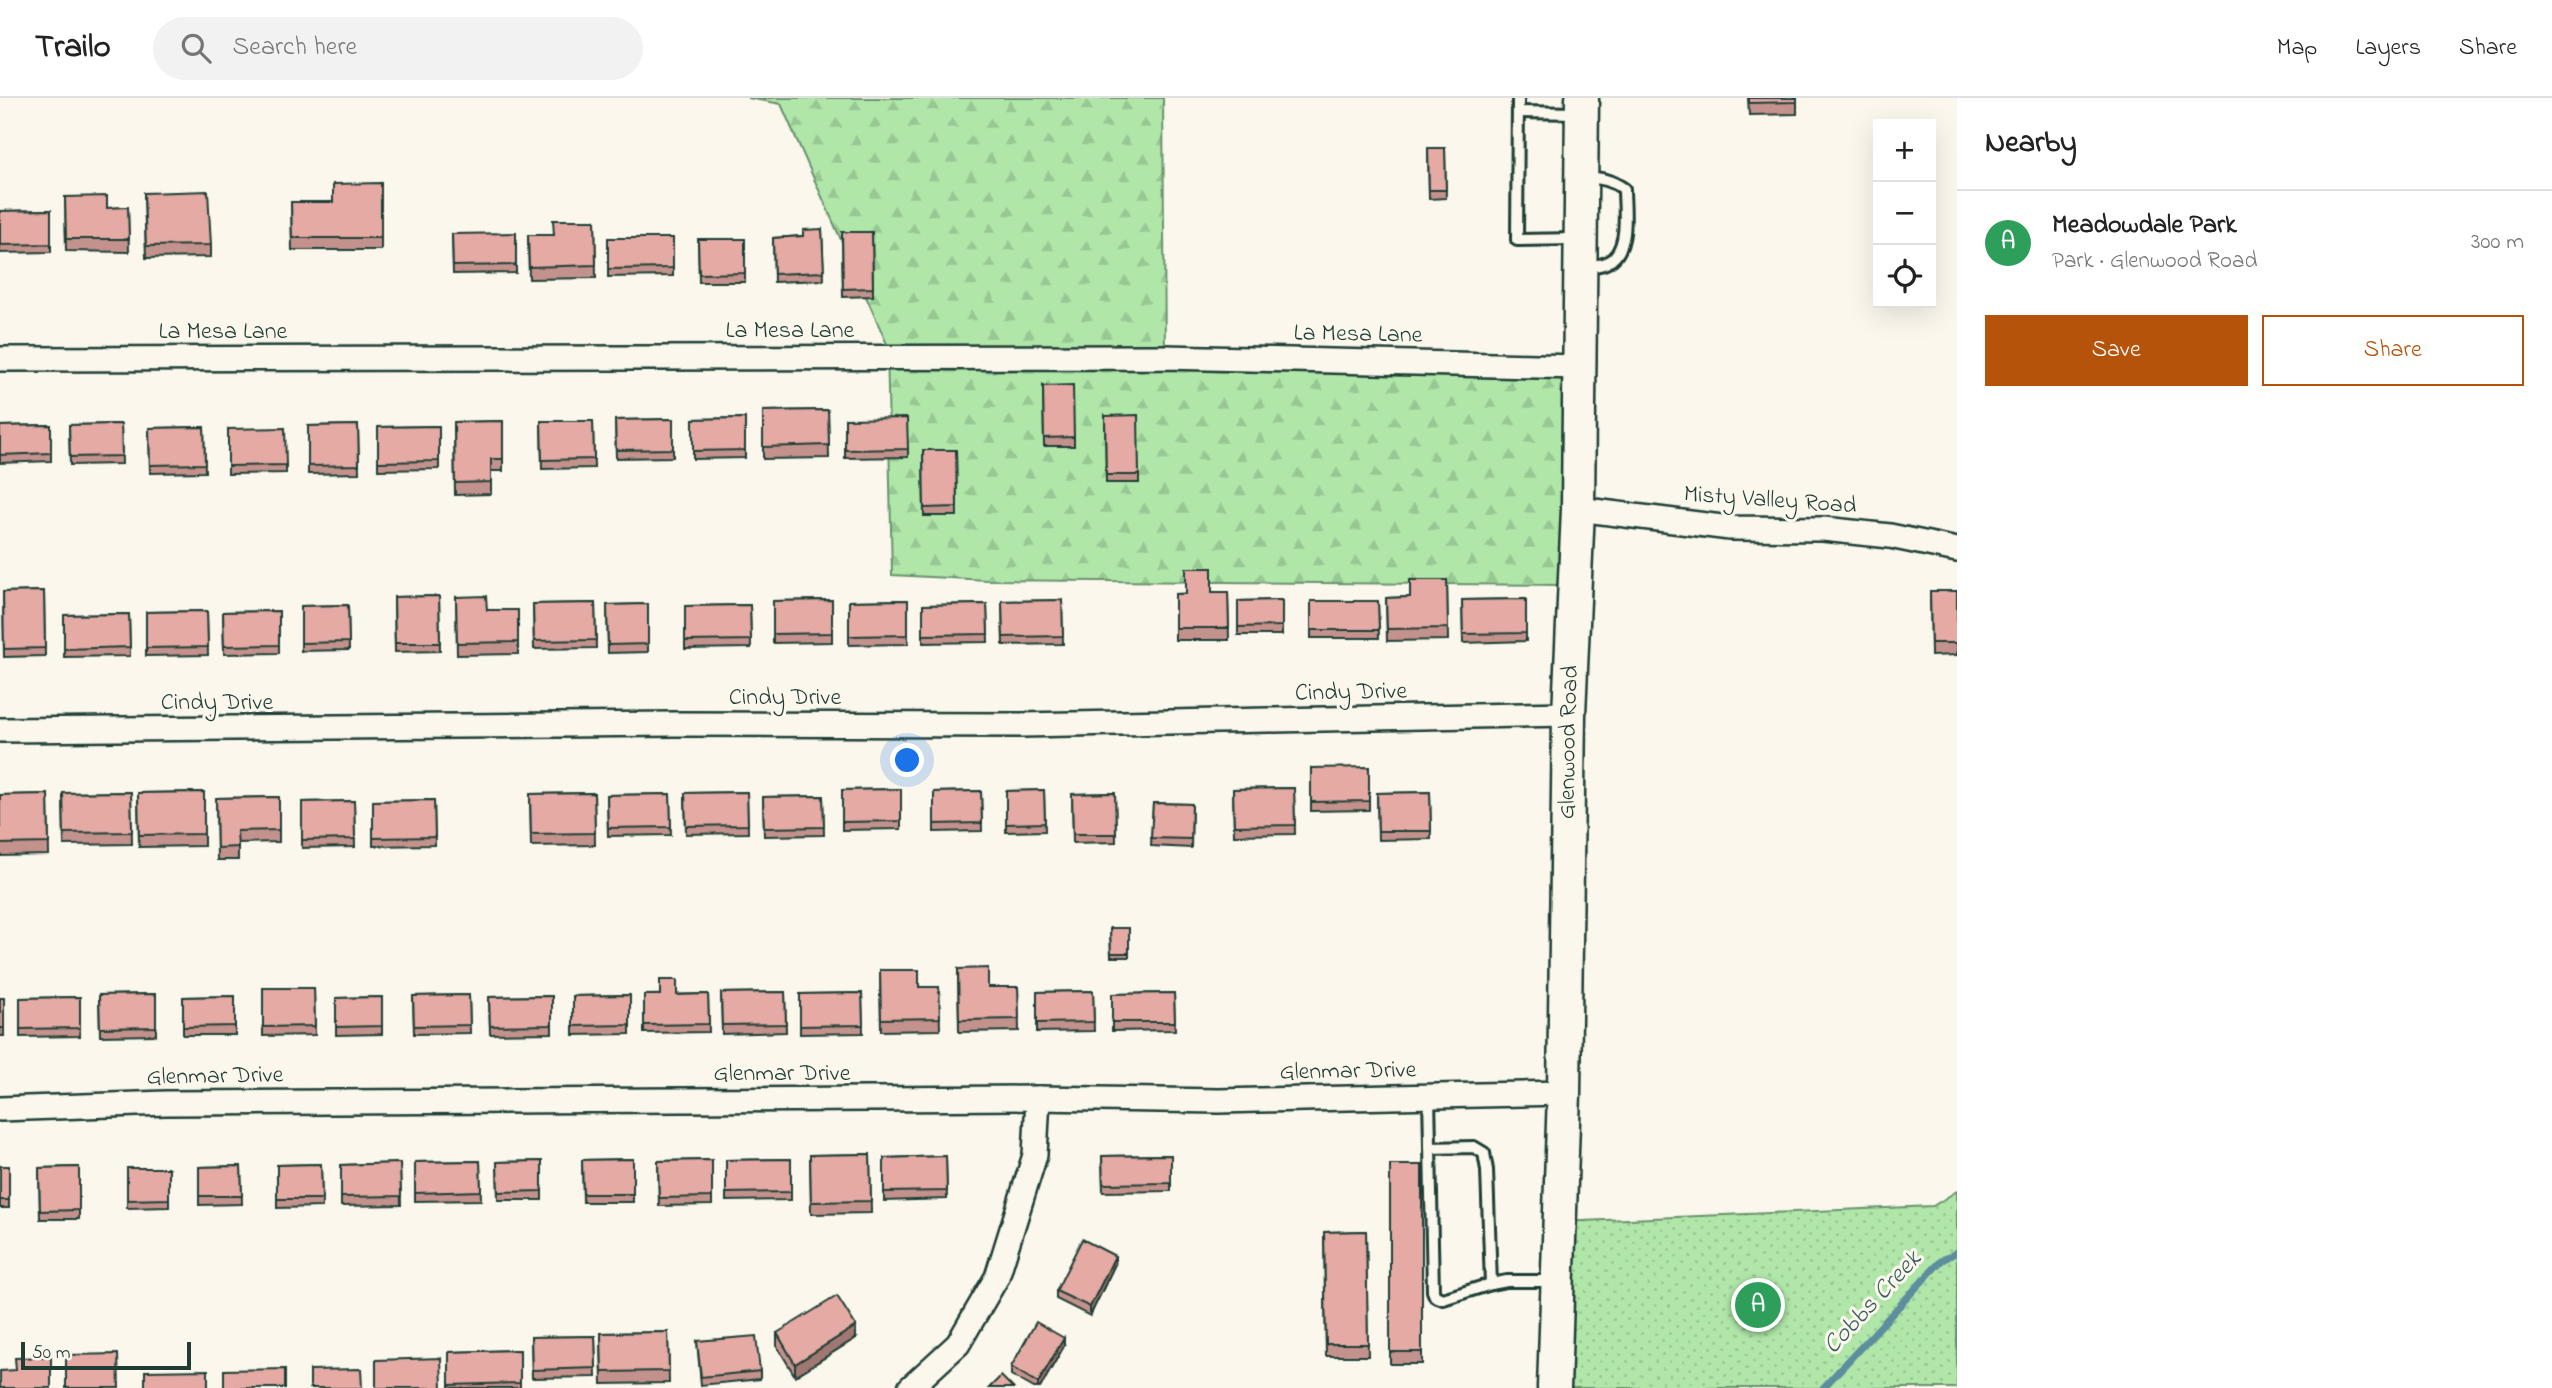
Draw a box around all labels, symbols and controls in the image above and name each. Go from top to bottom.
search box [153,17,643,80]
text: Trailo [35,24,111,72]
icon: search [177,29,215,67]
text: Search here [233,29,357,67]
text: Map [2277,31,2317,66]
text: Layers [2355,31,2421,66]
text: Share [2459,31,2517,66]
map controls [1873,119,1936,308]
button: + [1873,119,1936,182]
text: Nearby [1985,122,2077,166]
button: − [1873,182,1936,245]
text: Meadowdale Park [2052,207,2237,245]
text: A [2001,226,2015,259]
text: 300 m [2471,226,2524,259]
button: locate [1873,245,1936,308]
text: Park · Glenwood Road [2052,245,2257,278]
street label: La Mesa Lane [726,314,855,349]
street label: La Mesa Lane [159,315,288,350]
button: Save [1985,315,2248,386]
button: Share [2262,315,2524,386]
street label: La Mesa Lane [1293,316,1423,354]
street label: Misty Valley Road [1682,478,1858,526]
street label: Glenwood Road [1550,664,1589,819]
street label: Cindy Drive [1295,675,1408,712]
street label: Cindy Drive [729,681,841,717]
street label: Cindy Drive [161,686,273,722]
your location [890,743,924,777]
street label: Glenmar Drive [1279,1053,1417,1091]
street label: Glenmar Drive [714,1057,851,1092]
street label: Glenmar Drive [146,1058,284,1096]
water label: Cobbs Creek [1815,1241,1932,1364]
pin: A [1735,1279,1781,1331]
scale bar [21,1339,191,1371]
text: 50 m [32,1340,71,1367]

